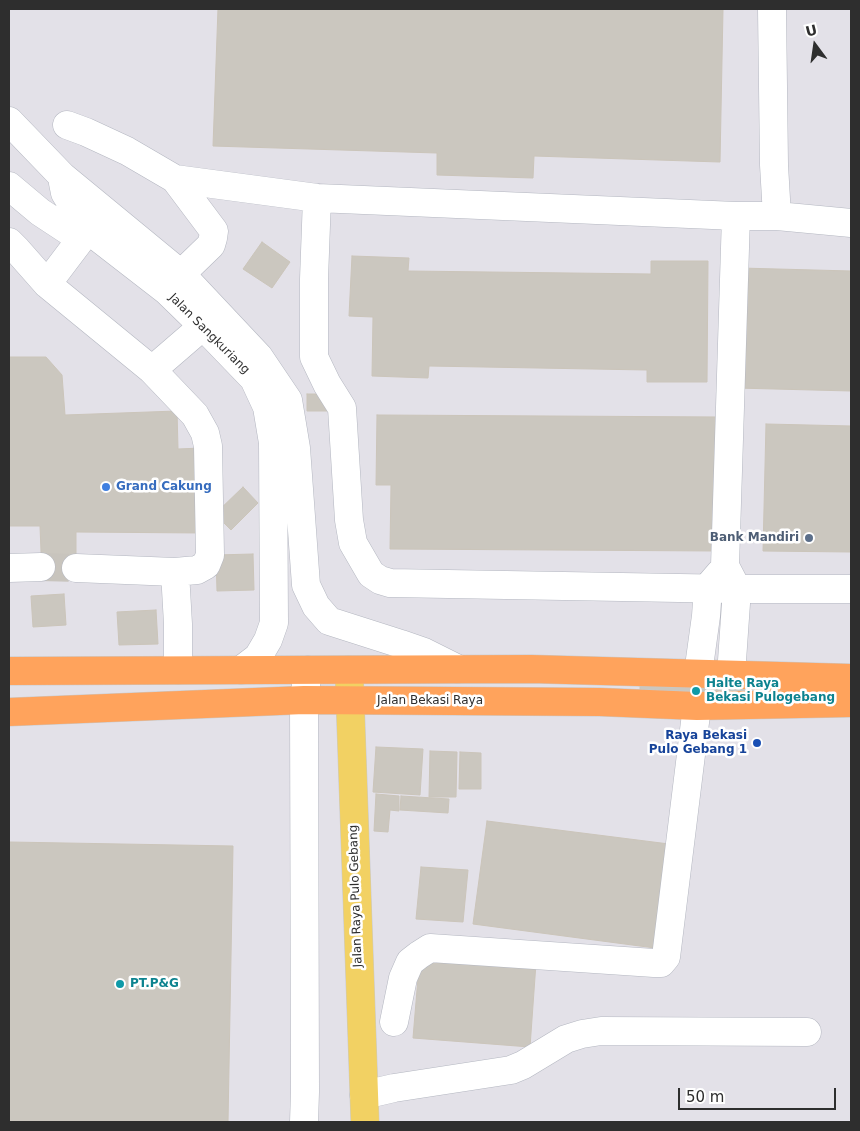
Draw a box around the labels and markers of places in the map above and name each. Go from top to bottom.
place label: Grand Cakung [116,480,212,494]
marker: Grand Cakung [100,481,112,493]
place label: Bank Mandiri [710,531,799,545]
marker: Bank Mandiri [803,532,815,544]
place label: Halte Raya Bekasi Pulogebang [706,677,835,705]
marker: Halte Raya Bekasi Pulogebang [690,685,702,697]
place label: Raya Bekasi Pulo Gebang 1 [649,729,747,757]
marker: Raya Bekasi Pulo Gebang 1 [751,737,763,749]
place label: PT.P&G [130,977,179,991]
marker: PT.P&G [114,978,126,990]

